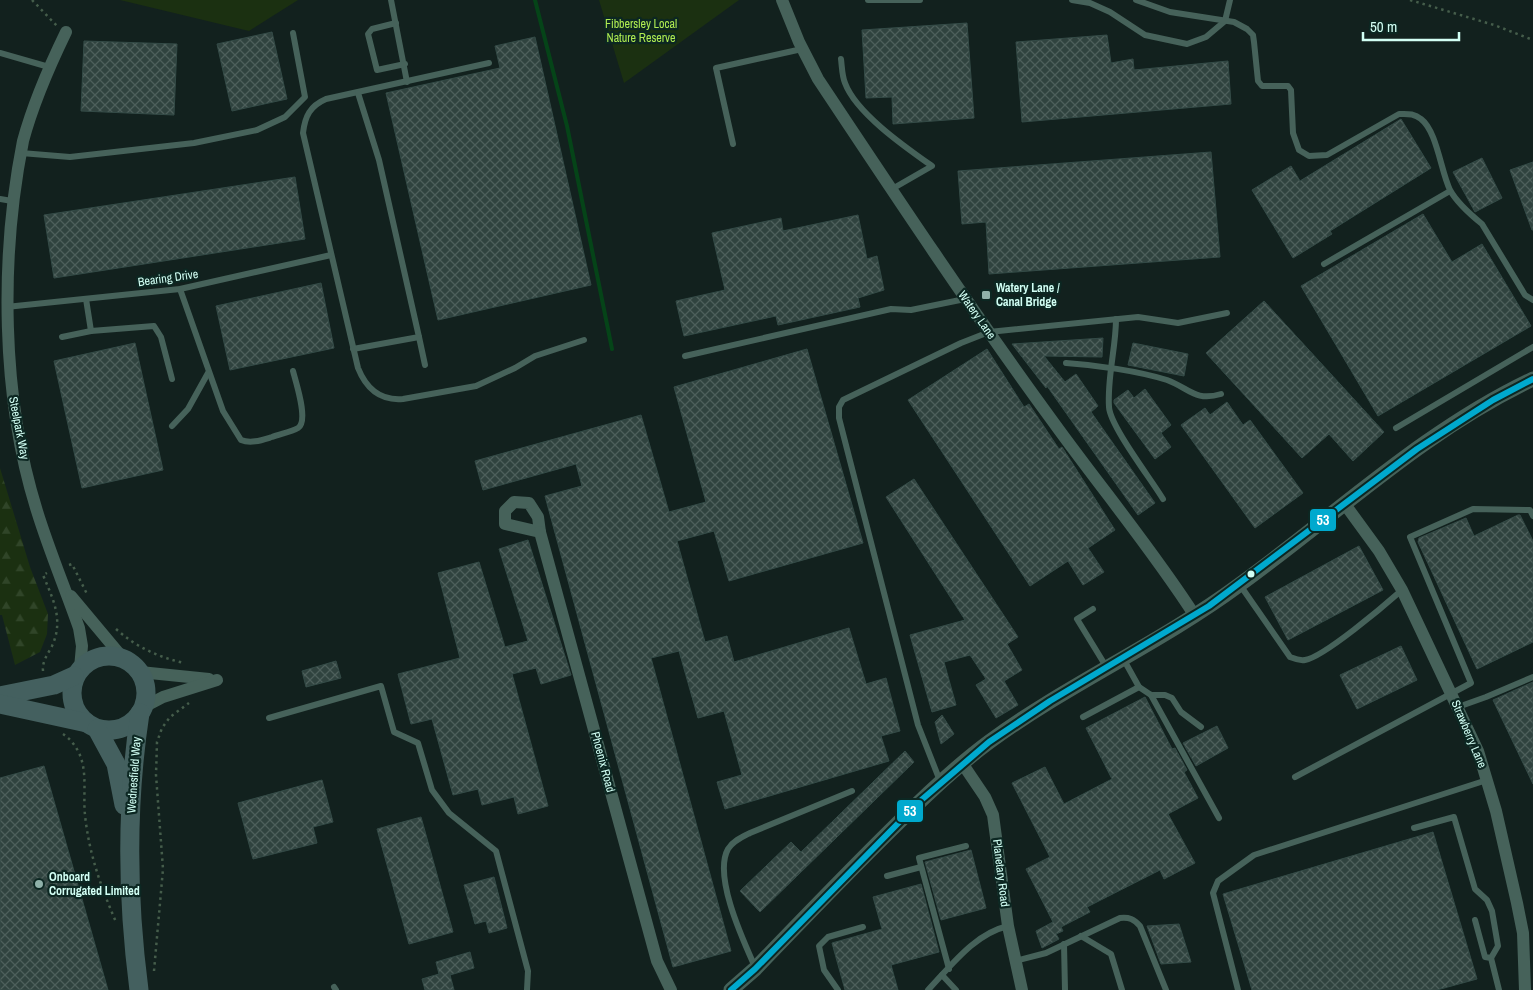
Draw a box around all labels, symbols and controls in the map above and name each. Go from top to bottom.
scale bar [1363,10,1459,42]
park label: Fibbersley Local Nature Reserve [605,16,677,46]
text: 50 m [1370,16,1397,37]
street label: Bearing Drive [137,266,199,290]
place label: Watery Lane / Canal Bridge [996,280,1060,310]
street label: Watery Lane [955,288,999,342]
marker: Watery Lane / Canal Bridge [980,289,992,301]
street label: Steelpark Way [5,395,33,461]
line badge: 53 [1309,508,1337,532]
text: 53 [1317,511,1329,529]
unlabelled marker [1246,569,1256,579]
street label: Strawberry Lane [1448,698,1490,770]
street label: Phoenix Road [587,730,619,794]
street label: Wednesfield Way [123,736,145,814]
line badge: 53 [896,799,924,823]
text: 53 [904,802,916,820]
street label: Planetary Road [989,838,1013,908]
place label: Onboard Corrugated Limited [49,869,140,899]
marker: Onboard Corrugated Limited [33,878,45,890]

